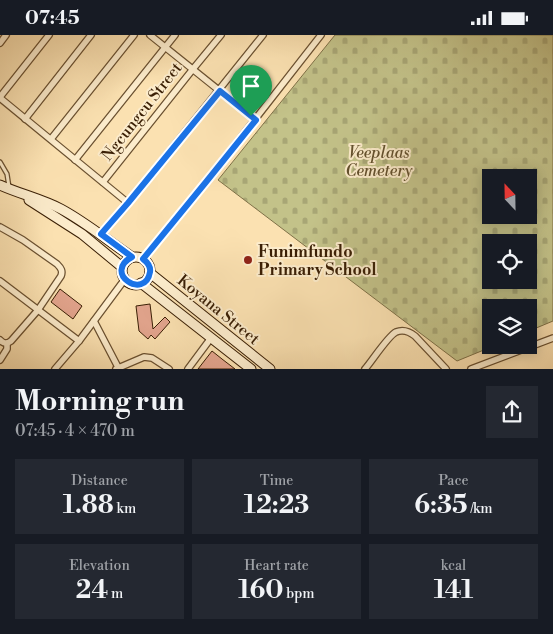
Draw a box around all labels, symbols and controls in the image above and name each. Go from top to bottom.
text: 07:45 [25,6,80,30]
street label: Ngcungcu Street [97,58,187,165]
pin [230,65,272,116]
icon: arrive [237,72,265,100]
park label: Veeplaas Cemetery [345,143,413,181]
north arrow [482,169,538,224]
map controls [482,169,537,354]
button: locate [482,234,537,289]
place label: Funimfundo Primary School [258,242,377,280]
marker: Funimfundo Primary School [242,254,254,266]
street label: Koyana Street [173,270,264,349]
button: layers [482,299,537,354]
text: Morning run [15,384,184,419]
button: share [486,386,538,438]
text: 07:45 · 4 × 470 m [15,421,135,441]
text: Distance [71,472,128,490]
text: Time [260,472,293,490]
text: Pace [438,472,469,490]
text: 1.88 [63,490,114,521]
text: 12:23 [244,490,309,521]
text: 6:35 [414,490,468,521]
text: km [114,500,136,518]
text: /km [468,500,493,518]
text: Elevation [69,557,130,575]
text: Heart rate [244,557,309,575]
text: kcal [441,557,466,575]
text: 24 [76,575,108,606]
text: 160 [238,575,283,606]
text: 141 [434,575,473,606]
text: m [108,585,123,603]
text: bpm [283,585,315,603]

